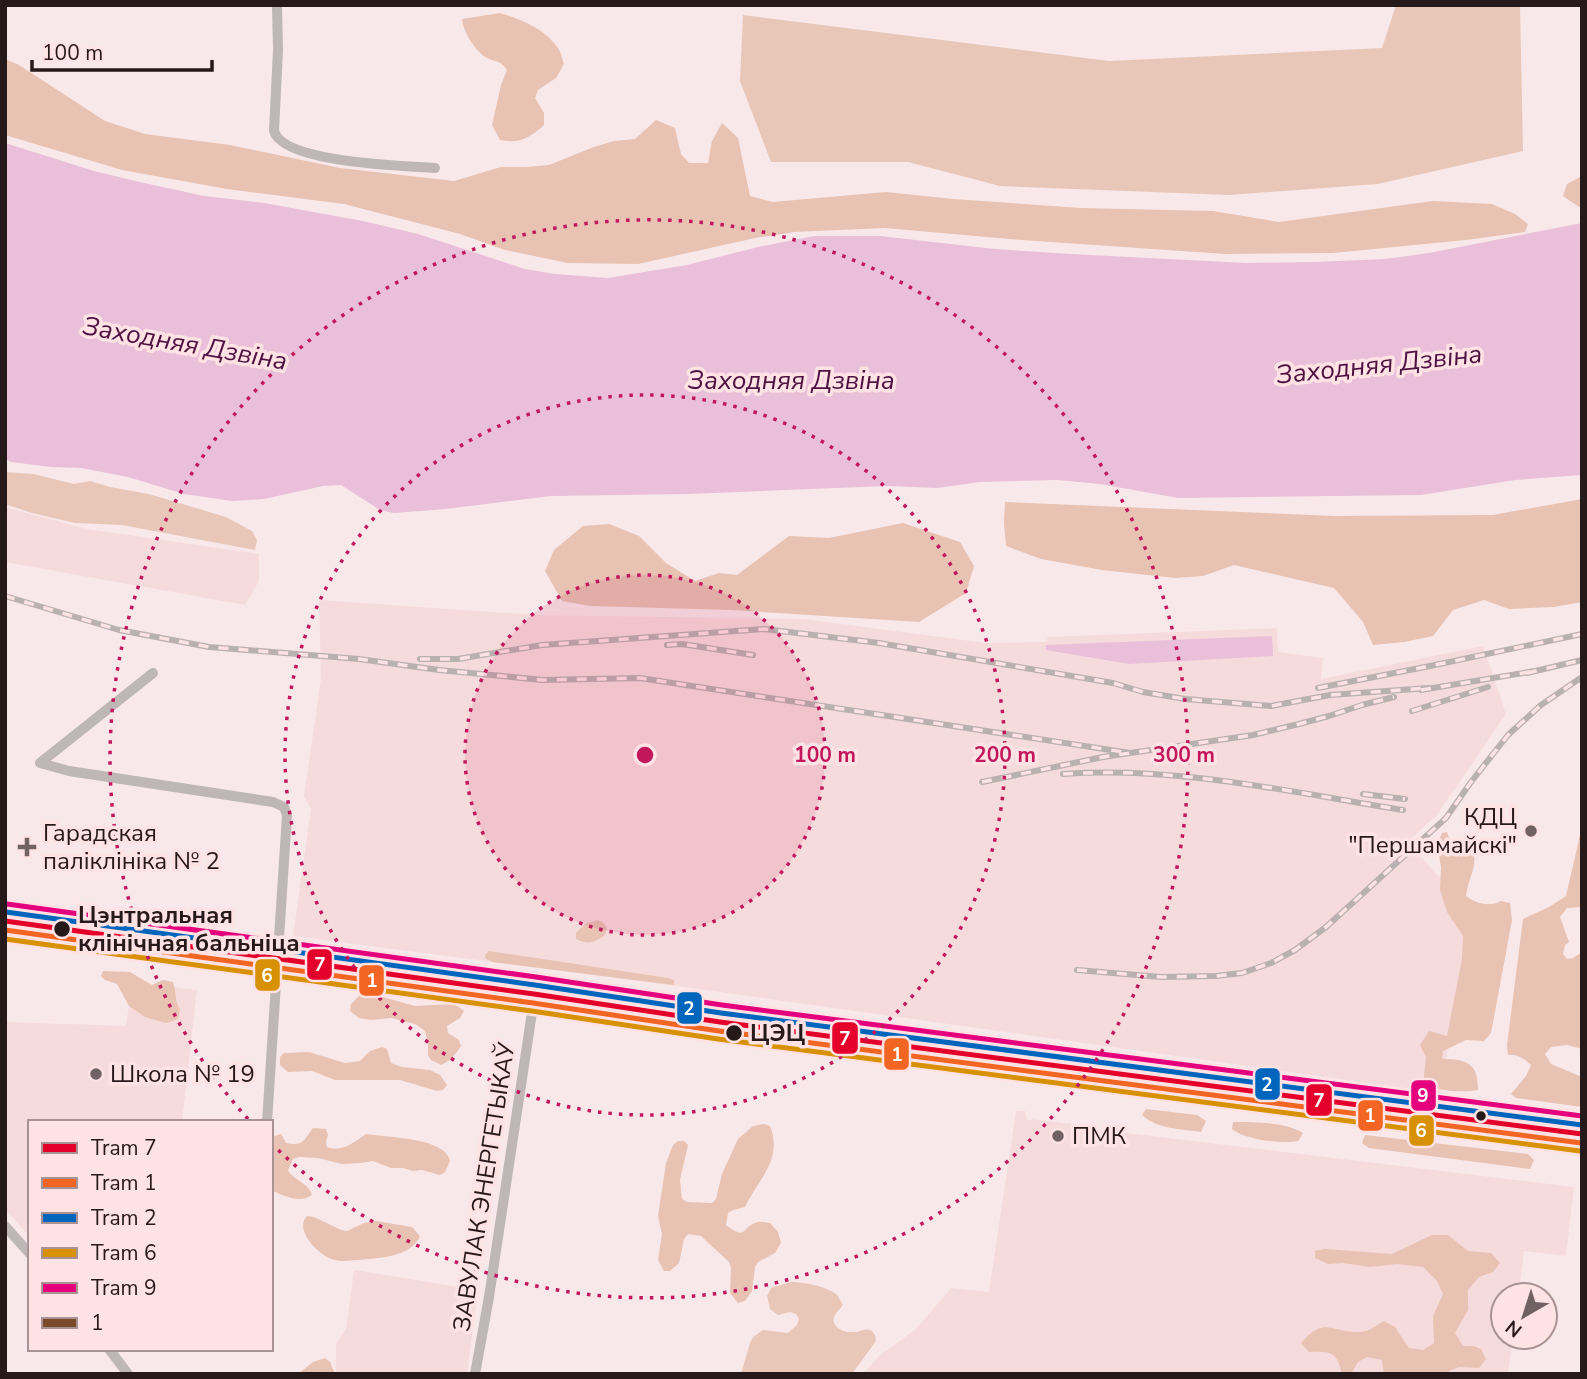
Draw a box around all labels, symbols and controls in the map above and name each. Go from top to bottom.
scale bar [32,28,212,72]
text: 100 m [42,39,103,67]
water label: Заходняя Дзвіна [80,308,290,379]
water label: Заходняя Дзвіна [1274,336,1484,393]
water label: Заходняя Дзвіна [687,363,895,398]
text: 100 m [794,741,856,769]
text: 200 m [974,741,1036,769]
text: 300 m [1153,741,1215,769]
centre of rings [633,743,657,767]
place label: КДЦ "Першамайскі" [1348,801,1517,861]
place label: Гарадская паліклініка № 2 [43,817,220,877]
marker: КДЦ "Першамайскі" [1523,823,1539,839]
marker: Гарадская паліклініка № 2 [17,837,37,857]
place label: Цэнтральная клінічная бальніца [78,899,300,959]
marker: Цэнтральная клінічная бальніца [52,919,72,939]
line badge: 7 [306,948,333,981]
text: 7 [314,952,326,978]
line badge: 6 [254,958,281,992]
text: 6 [261,963,273,989]
line badge: 1 [358,964,385,997]
text: 1 [366,968,378,994]
line badge: 2 [676,991,703,1025]
text: 2 [683,996,695,1022]
place label: ЦЭЦ [750,1017,805,1049]
line badge: 7 [831,1021,859,1055]
marker: ЦЭЦ [724,1023,744,1043]
text: 7 [839,1026,851,1052]
line badge: 1 [883,1037,910,1071]
street label: ЗАВУЛАК ЭНЕРГЕТЫКАЎ [445,1040,523,1334]
text: 1 [891,1042,903,1068]
place label: Школа № 19 [110,1058,255,1090]
marker: Школа № 19 [88,1066,104,1082]
line badge: 2 [1254,1067,1281,1101]
text: 2 [1261,1072,1273,1098]
line badge: 9 [1410,1079,1437,1112]
line badge: 7 [1305,1083,1333,1117]
text: 9 [1417,1083,1429,1109]
text: 7 [1313,1088,1325,1114]
line badge: 1 [1357,1099,1384,1132]
text: 1 [1364,1103,1376,1129]
unlabelled marker [1474,1109,1488,1123]
line badge: 6 [1408,1114,1435,1147]
text: 6 [1415,1118,1427,1144]
legend [28,1120,273,1351]
place label: ПМК [1072,1120,1127,1152]
marker: ПМК [1050,1128,1066,1144]
text: Tram 7 [91,1134,157,1162]
text: Tram 1 [91,1169,157,1197]
text: Tram 2 [91,1204,157,1232]
text: Tram 6 [91,1239,157,1267]
text: Tram 9 [91,1274,157,1302]
north arrow [1489,1281,1559,1351]
text: 1 [91,1309,104,1337]
text: N [1500,1314,1528,1343]

